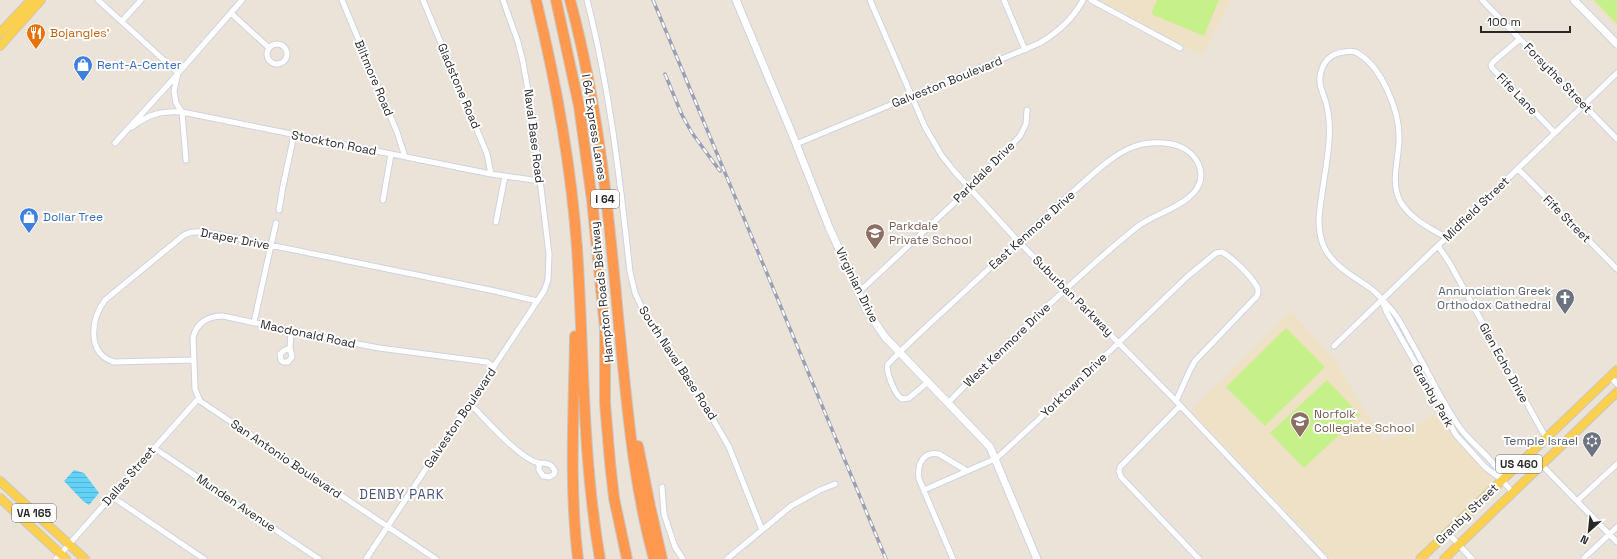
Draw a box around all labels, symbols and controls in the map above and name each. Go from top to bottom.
scale bar [1481,8,1570,34]
text: 100 m [1487,14,1521,30]
restaurant icon: Bojangles' [25,22,47,50]
place label: Bojangles' [50,25,110,41]
street label: Biltmore Road [351,38,397,118]
street label: Forsythe Street [1520,39,1596,117]
street label: Gladstone Road [434,41,484,131]
street label: Galveston Boulevard [889,52,1005,112]
shop icon: Rent-A-Center [72,54,94,82]
place label: Rent-A-Center [97,57,182,73]
street label: Fife Lane [1493,70,1541,118]
street label: I 64 Express Lanes [578,73,610,181]
street label: Naval Base Road [520,88,548,184]
street label: Stockton Road [290,127,378,159]
street label: Parkdale Drive [950,138,1018,206]
street label: Midfield Street [1439,173,1513,245]
street label: East Kenmore Drive [985,187,1079,273]
road number: I 64 [591,190,619,208]
street label: Fife Street [1540,192,1594,246]
shop icon: Dollar Tree [18,206,40,234]
place label: Dollar Tree [43,209,103,225]
place label: Parkdale Private School [889,218,972,248]
street label: Hampton Roads Beltway [587,221,617,363]
school or university icon: Parkdale Private School [864,222,886,250]
street label: Draper Drive [199,224,271,254]
street label: Virginian Drive [832,245,882,325]
street label: Suburban Parkway [1029,252,1117,340]
place label: Annunciation Greek Orthodox Cathedral [1437,283,1552,313]
church icon: Annunciation Greek Orthodox Cathedral [1554,287,1576,315]
street label: West Kenmore Drive [960,299,1054,391]
street label: South Naval Base Road [635,303,721,423]
street label: Macdonald Road [259,316,357,352]
street label: Glen Echo Drive [1475,320,1533,406]
street label: Yorktown Drive [1037,349,1111,421]
street label: Granby Park [1409,362,1458,431]
street label: Galveston Boulevard [420,365,500,471]
place label: Norfolk Collegiate School [1314,406,1414,436]
school or university icon: Norfolk Collegiate School [1289,410,1311,438]
street label: San Antonio Boulevard [227,416,345,502]
synagogue icon: Temple Israel [1581,430,1603,458]
place label: Temple Israel [1504,433,1578,449]
street label: Dallas Street [99,443,159,509]
road number: US 460 [1496,455,1542,473]
street label: Munden Avenue [193,470,279,536]
street label: Granby Street [1432,480,1502,548]
district label: DENBY PARK [359,486,445,503]
road number: VA 165 [12,504,56,522]
north arrow [1569,511,1609,551]
text: N [1578,532,1591,548]

